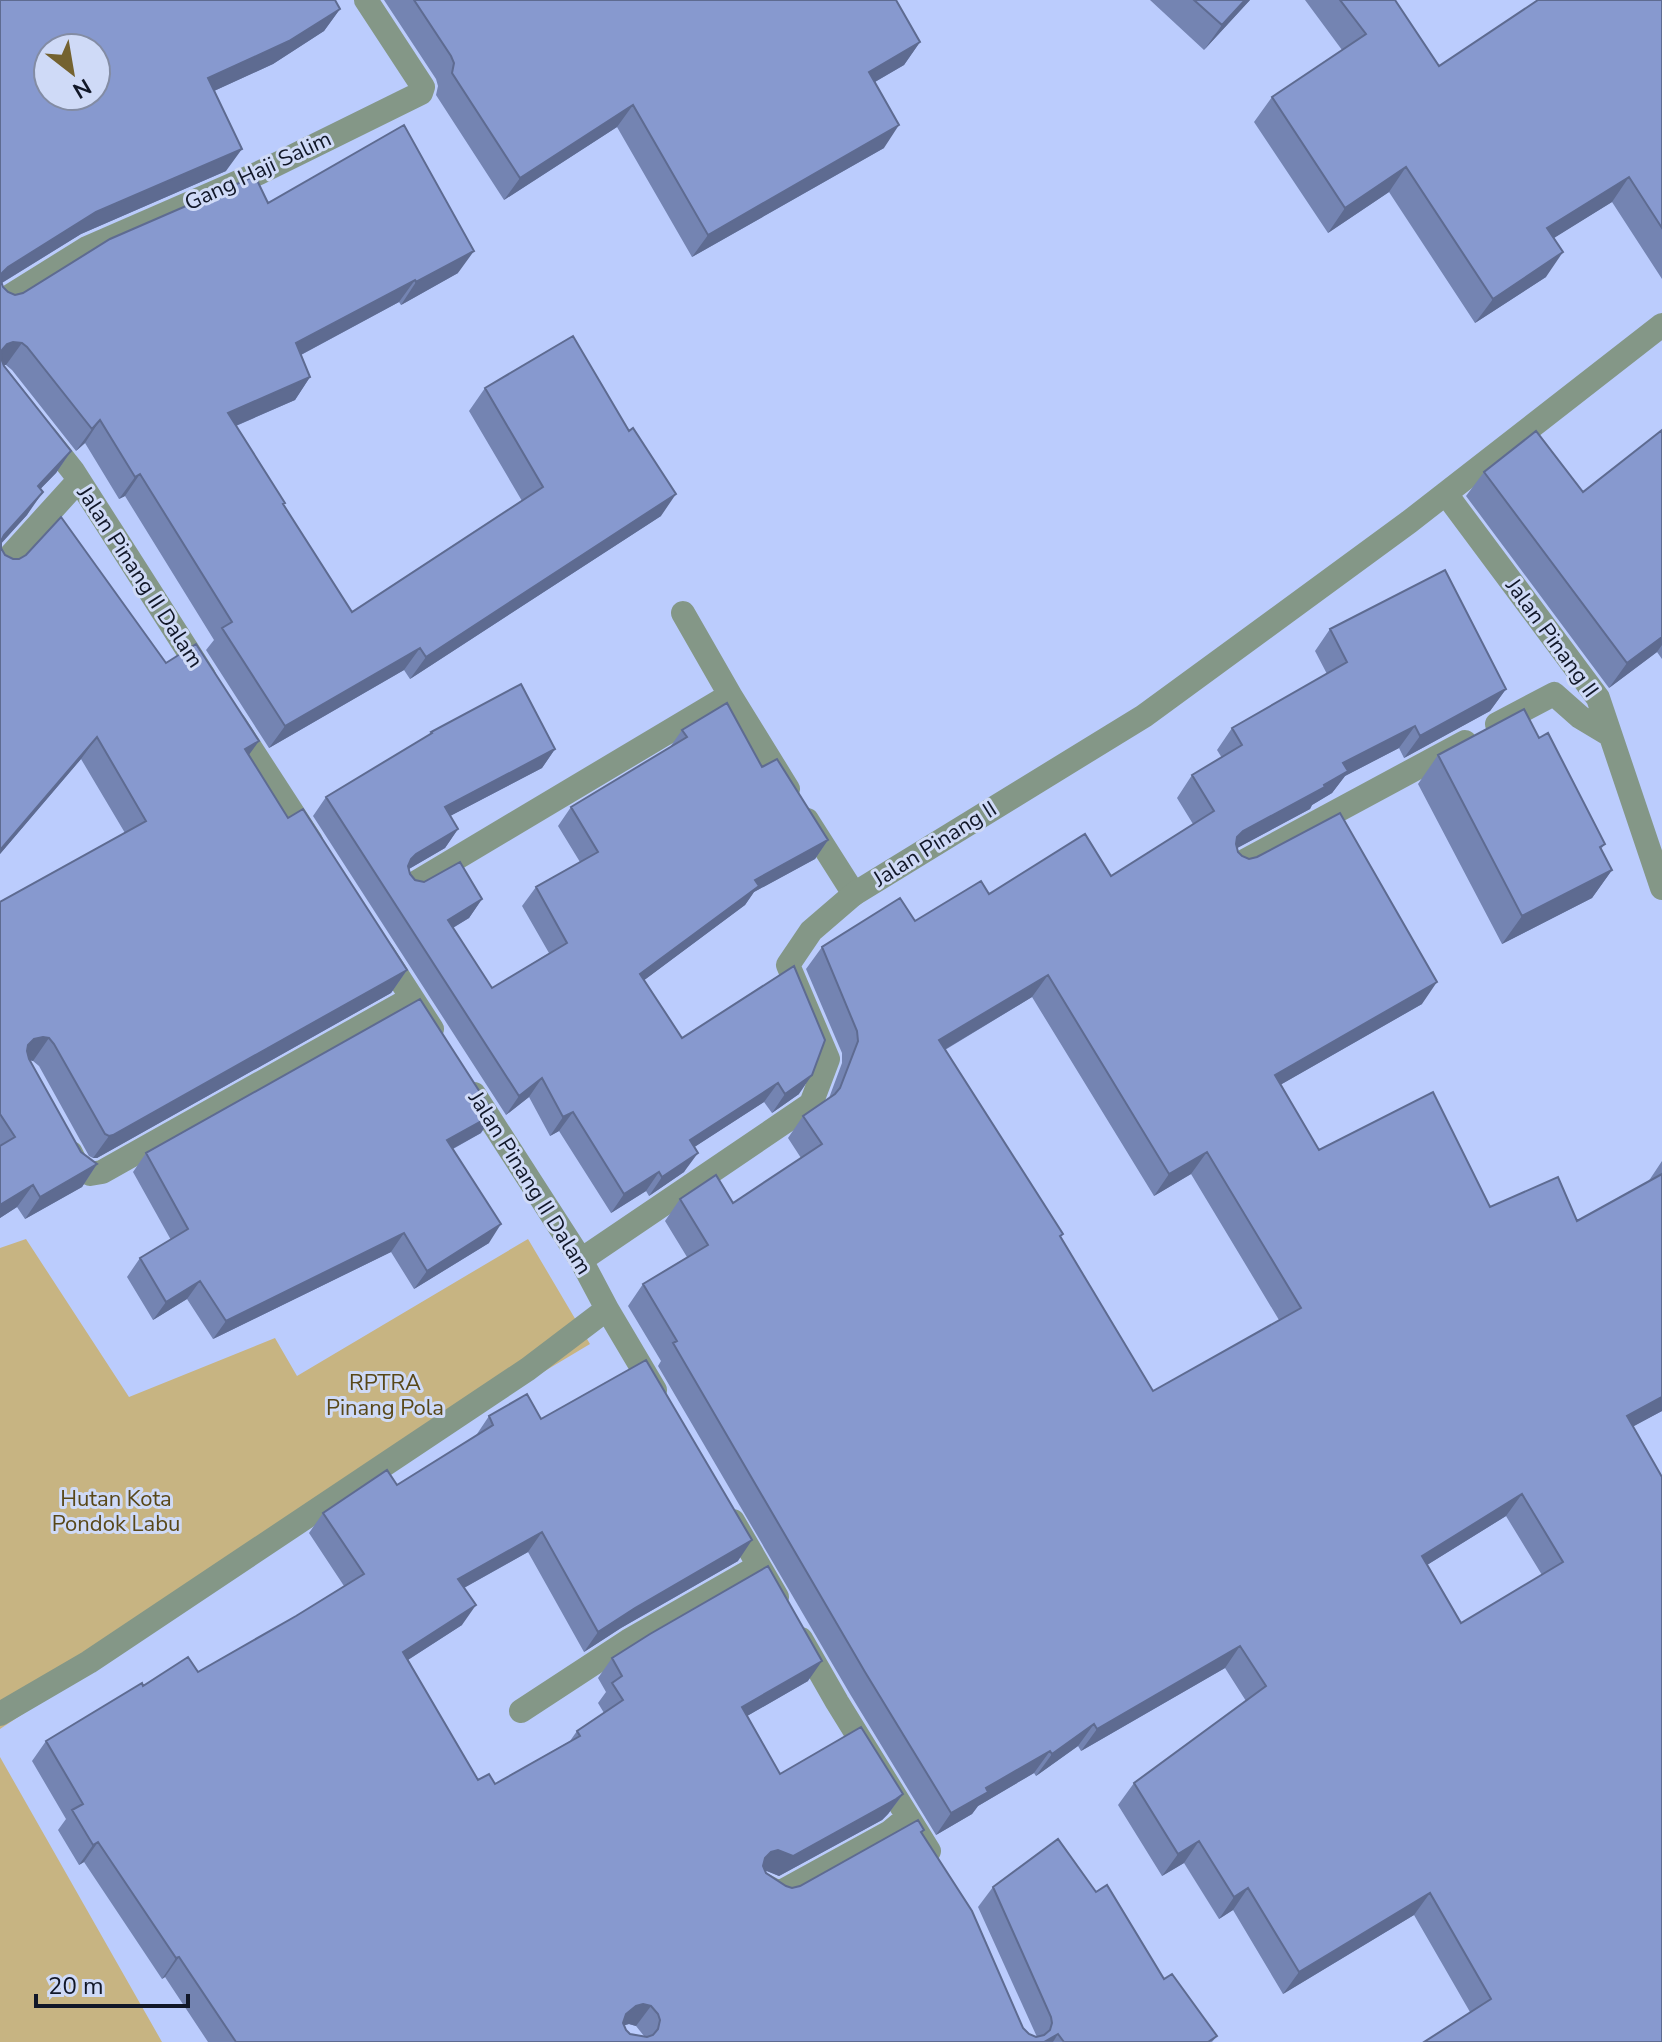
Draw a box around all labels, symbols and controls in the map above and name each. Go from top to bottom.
north arrow [32,32,112,112]
text: N [67,71,97,105]
street label: Gang Haji Salim [180,124,336,218]
street label: Jalan Pinang II Dalam [69,479,210,674]
street label: Jalan Pinang II [1498,571,1605,704]
street label: Jalan Pinang II [867,794,1003,895]
street label: Jalan Pinang II Dalam [461,1085,599,1281]
park label: RPTRA Pinang Pola [326,1368,444,1423]
park label: Hutan Kota Pondok Labu [52,1484,180,1539]
scale bar [36,1958,188,2008]
text: 20 m [48,1970,104,2002]

